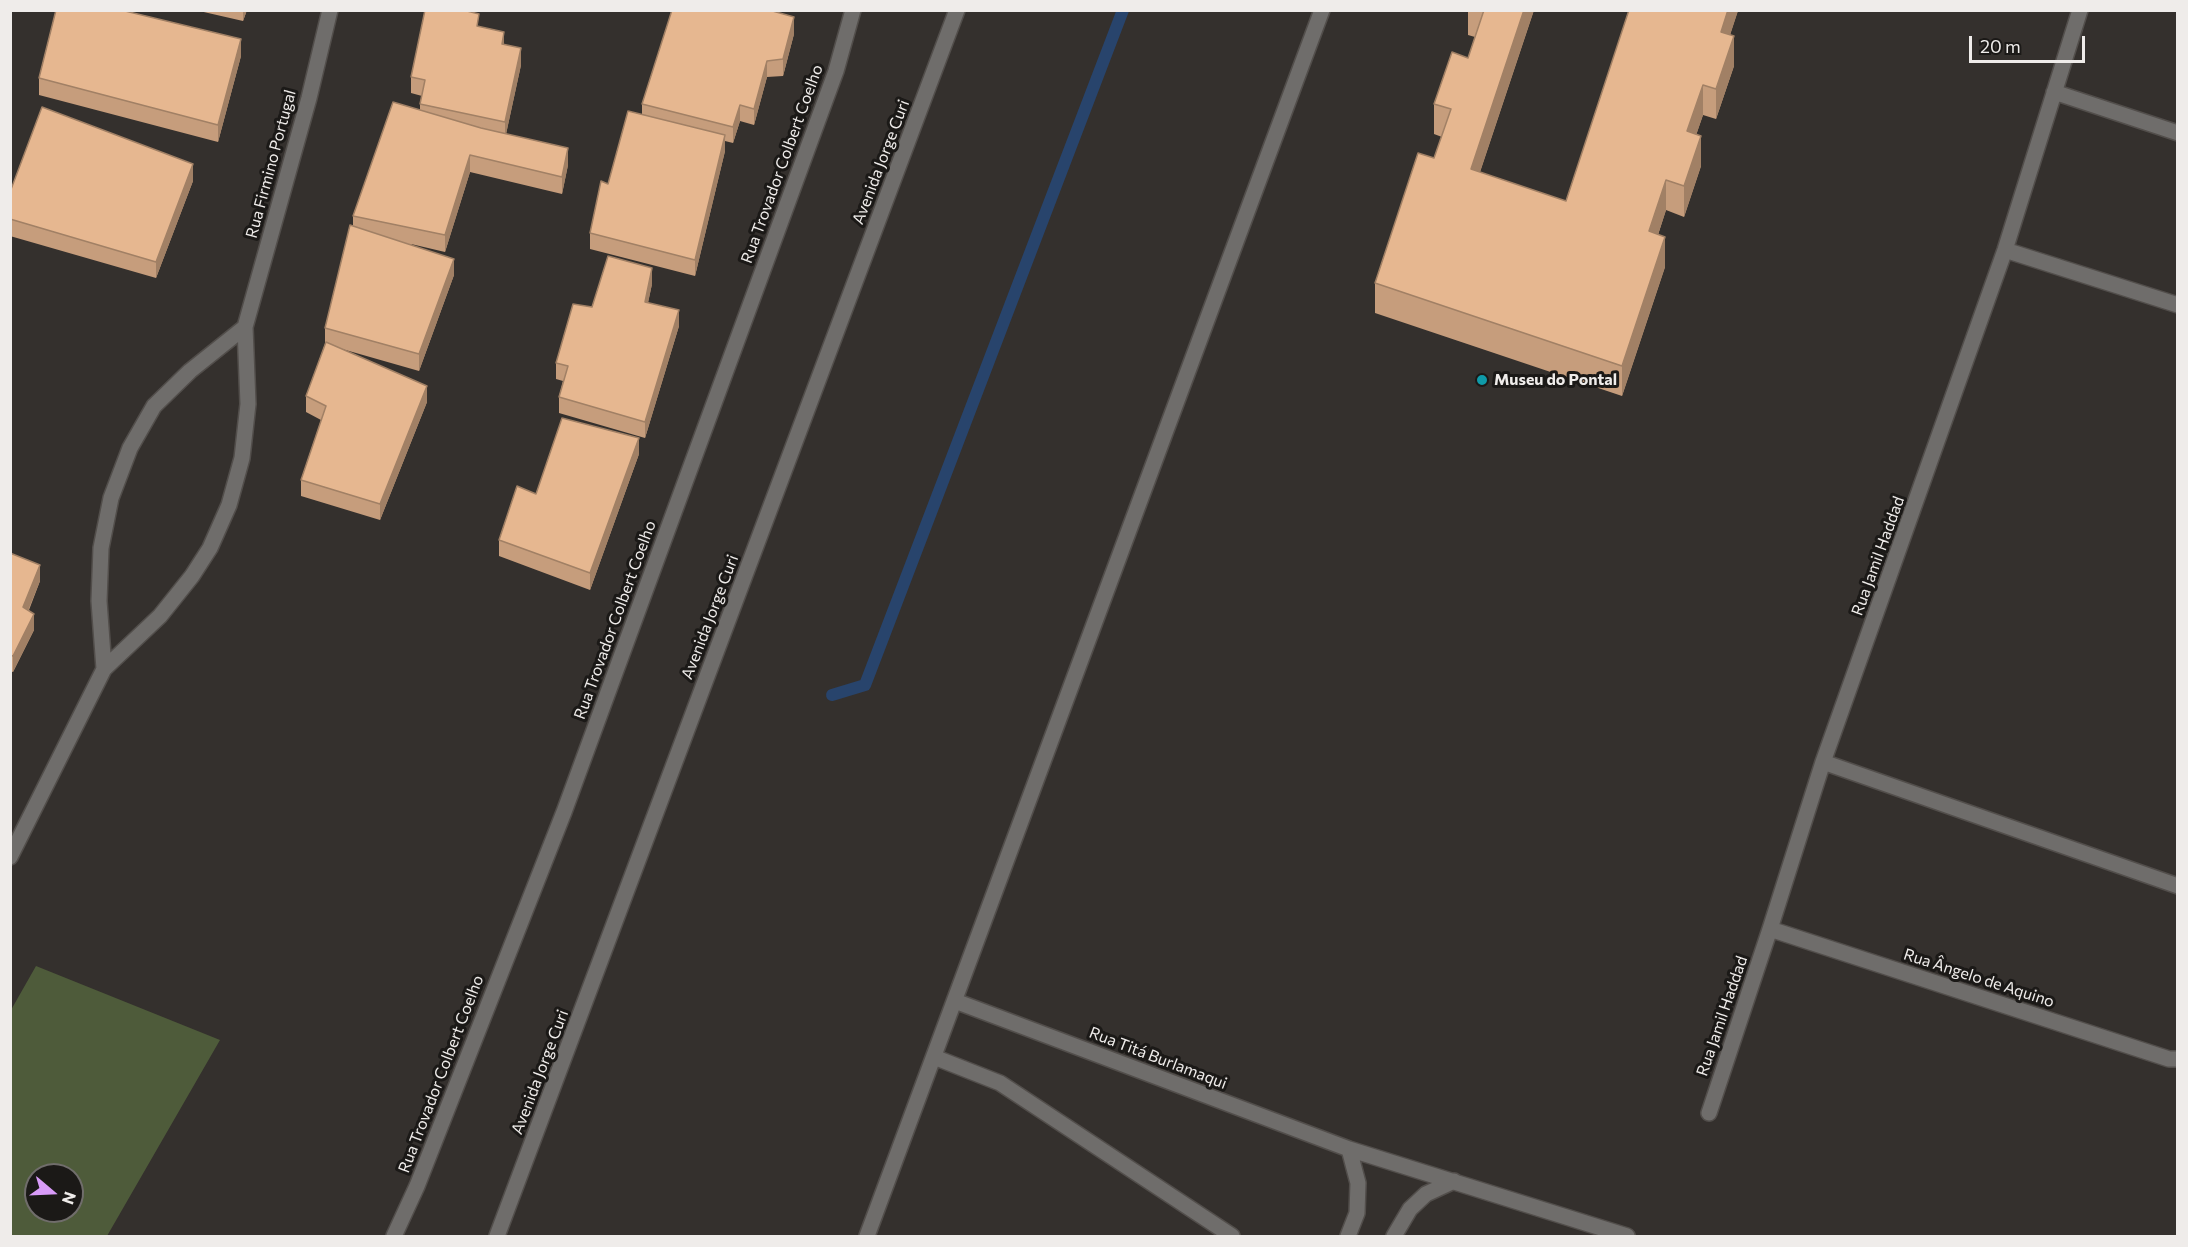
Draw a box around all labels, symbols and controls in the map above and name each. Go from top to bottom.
scale bar [1972,24,2088,62]
text: 20 m [1980,35,2021,57]
street label: Rua Trovador Colbert Coelho [737,62,827,266]
street label: Rua Firmino Portugal [242,88,300,240]
street label: Avenida Jorge Curi [848,97,914,227]
place label: Museu do Pontal [1494,370,1617,390]
marker: Museu do Pontal [1475,373,1489,387]
street label: Rua Jamil Haddad [1847,494,1909,618]
street label: Rua Trovador Colbert Coelho [570,518,660,722]
street label: Avenida Jorge Curi [677,552,743,682]
street label: Rua Ângelo de Aquino [1901,945,2057,1011]
street label: Rua Jamil Haddad [1692,953,1752,1079]
street label: Rua Trovador Colbert Coelho [394,972,488,1176]
street label: Avenida Jorge Curi [507,1007,573,1137]
street label: Rua Titá Burlamaqui [1086,1023,1230,1093]
north arrow [24,1163,84,1223]
text: N [59,1190,81,1207]

